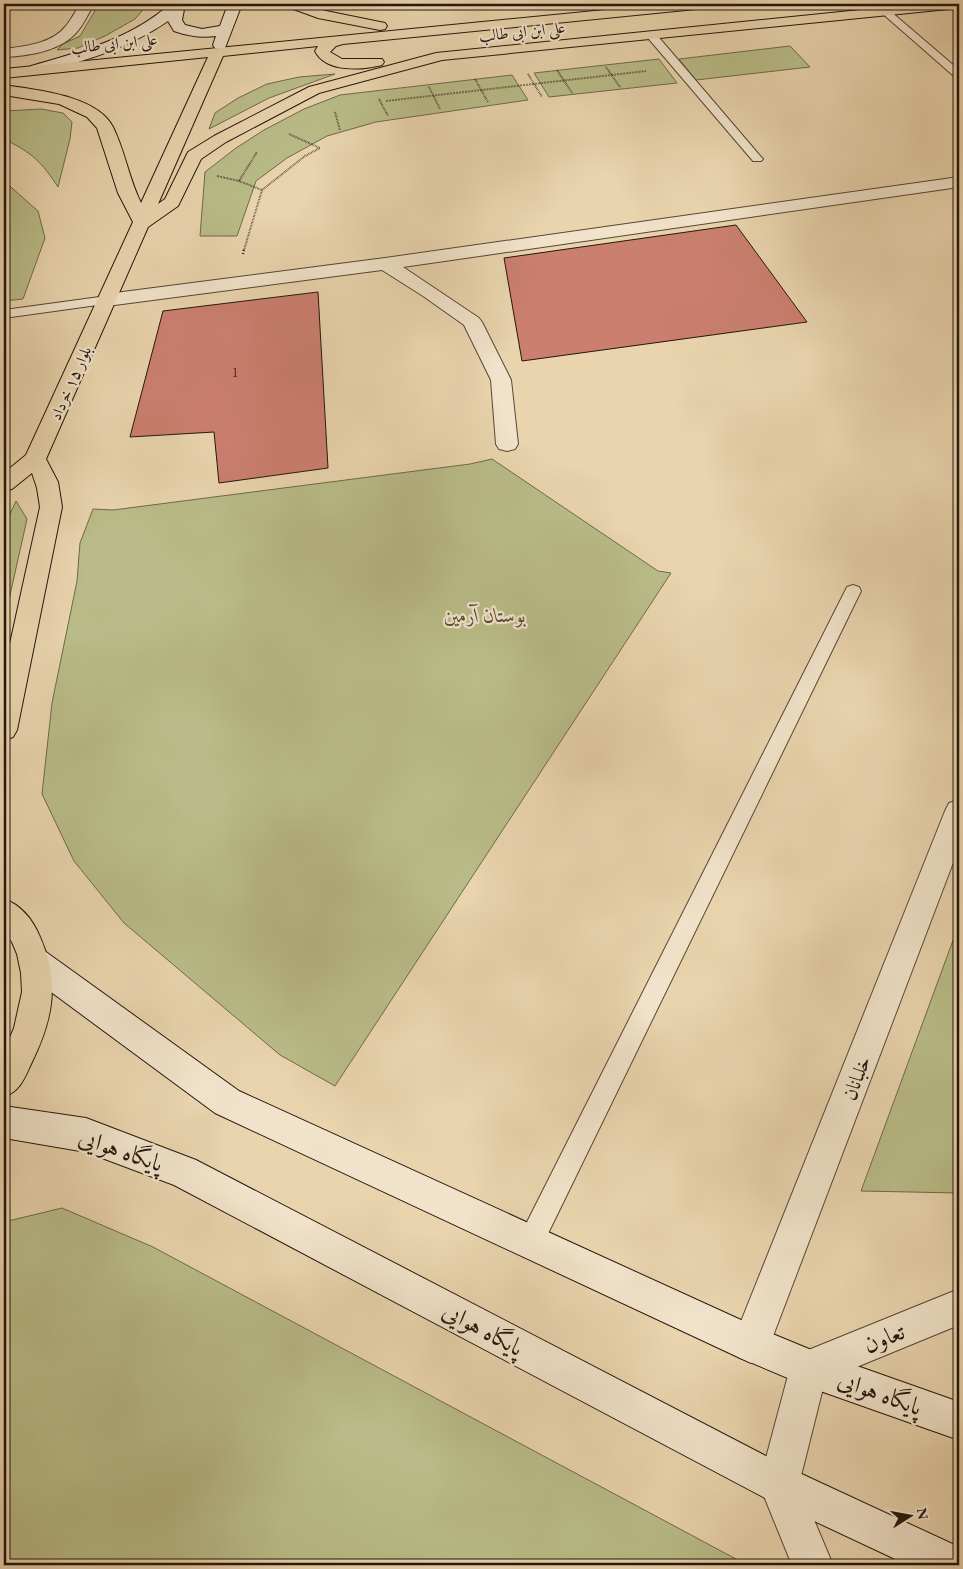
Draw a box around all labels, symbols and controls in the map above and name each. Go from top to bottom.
street label: علی ابن ابی طالب [478,17,566,47]
street label: علی ابن ابی طالب [70,29,158,59]
street label: بلوار ۱۵ خرداد [45,343,96,424]
house number: 1 [231,362,239,381]
park label: بوستان آرمین [444,602,526,628]
street label: خلبانان [836,1052,876,1104]
street label: پایگاه هوایی [74,1121,169,1181]
street label: پایگاه هوایی [436,1294,530,1365]
street label: تعاون [858,1315,910,1360]
street label: پایگاه هوایی [833,1363,928,1424]
north arrow [886,1492,936,1542]
text: N [913,1506,933,1521]

